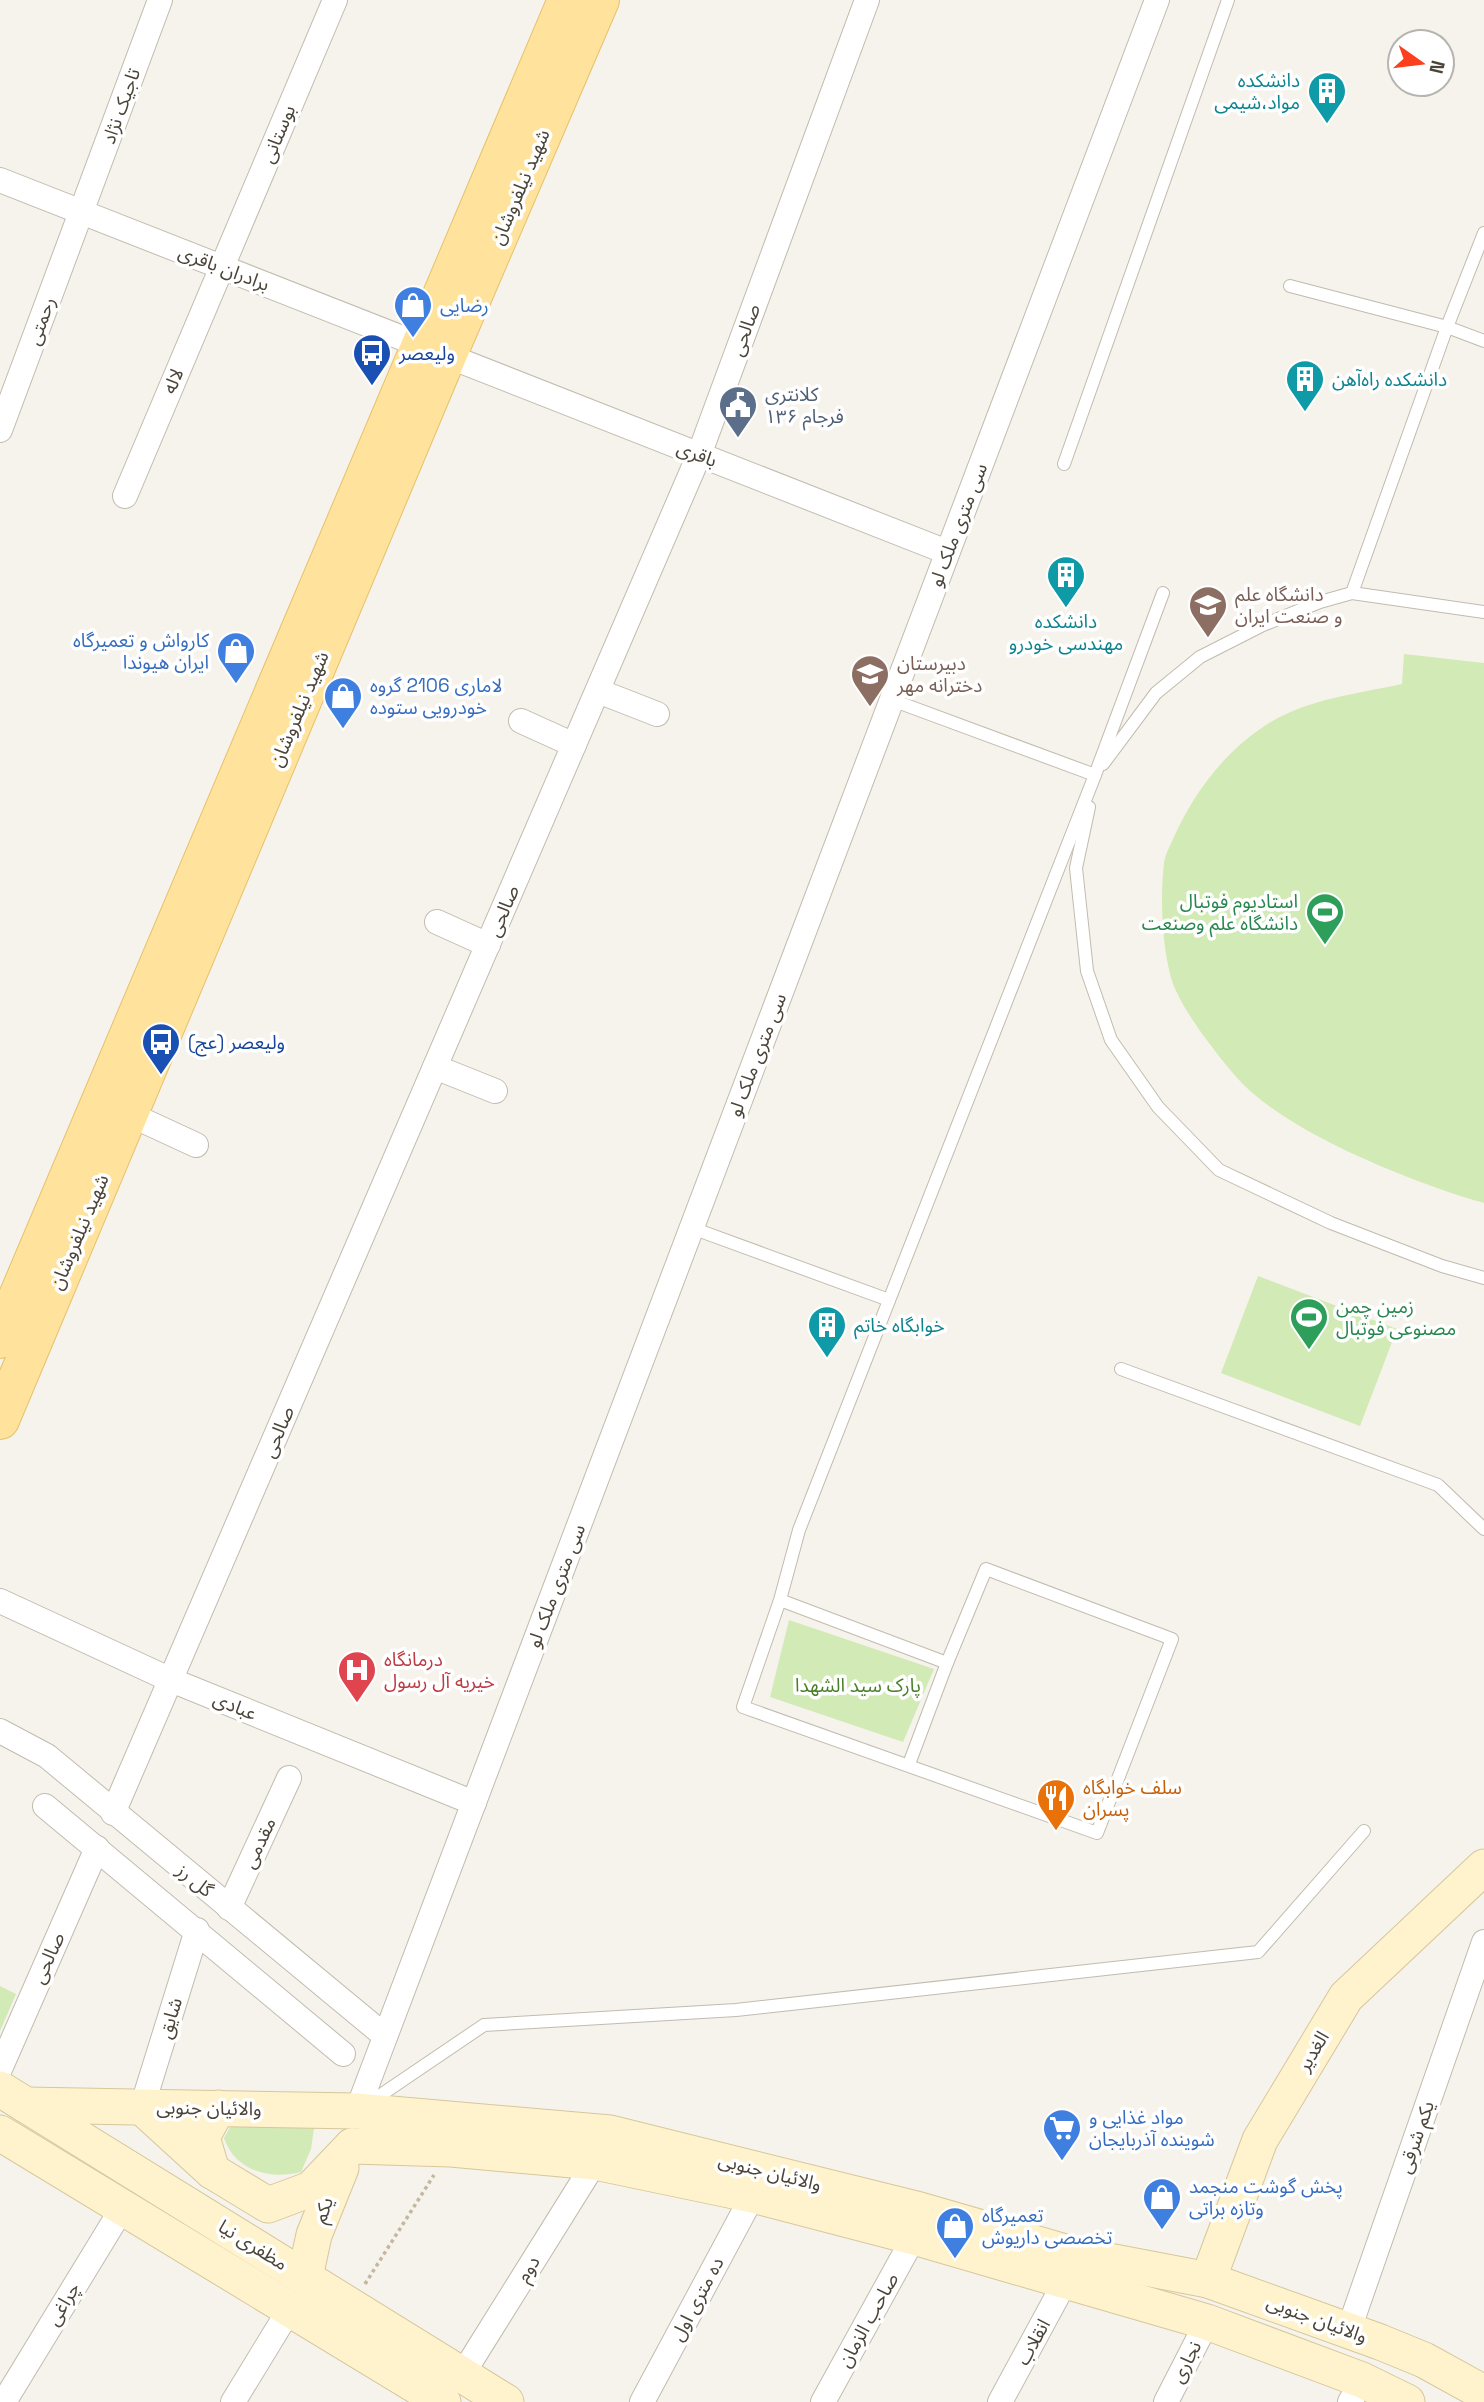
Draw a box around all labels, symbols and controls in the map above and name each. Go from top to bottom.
north arrow [1386,28,1456,98]
text: N [1423,58,1451,76]
street label: تاجیک نژاد [96,65,146,147]
place label: دانشکده مواد،شیمی [1214,68,1300,115]
building icon: دانشکده مواد،شیمی [1306,70,1348,125]
street label: بوستانی [255,101,301,167]
street label: شهید نیلفروشان [484,125,556,249]
street label: برادران باقری [175,239,273,297]
shop icon: رضایی [392,284,434,339]
street label: رحمتی [21,293,61,349]
place label: رضایی [440,293,489,318]
street label: صالحی [724,300,766,360]
bus stop icon: ولیعصر [351,332,393,387]
place label: ولیعصر [398,341,455,366]
building icon: دانشکده راه‌آهن [1284,358,1326,413]
street label: لاله [157,365,189,397]
place label: دانشکده راه‌آهن [1332,367,1447,392]
place label: کلانتری ۱۳۶ فرجام [765,382,844,431]
public building icon: کلانتری ۱۳۶ فرجام [717,384,759,439]
street label: باقری [673,435,721,473]
street label: سی متری ملک لو [923,460,993,590]
building icon: دانشکده مهندسی خودرو [1045,554,1087,609]
place label: دانشگاه علم و صنعت ایران [1235,582,1342,629]
school or university icon: دانشگاه علم و صنعت ایران [1187,584,1229,639]
place label: دانشکده مهندسی خودرو [1009,609,1123,656]
place label: کارواش و تعمیرگاه ایران هیوندا [73,628,210,675]
shop icon: کارواش و تعمیرگاه ایران هیوندا [215,630,257,685]
street label: شهید نیلفروشان [263,647,335,771]
place label: دبیرستان دخترانه مهر [896,651,982,698]
school or university icon: دبیرستان دخترانه مهر [849,653,891,708]
place label: لاماری 2106 گروه خودرویی ستوده [370,673,503,720]
shop icon: لاماری 2106 گروه خودرویی ستوده [322,675,364,730]
street label: صالحی [481,881,525,941]
place label: استادیوم فوتبال دانشگاه علم وصنعت [1142,889,1298,938]
sports icon: استادیوم فوتبال دانشگاه علم وصنعت [1304,891,1346,946]
street label: سی متری ملک لو [722,990,792,1120]
bus stop icon: ولیعصر (عج) [140,1021,182,1076]
place label: ولیعصر (عج) [188,1030,285,1057]
street label: شهید نیلفروشان [43,1170,115,1294]
place label: زمین چمن مصنوعی فوتبال [1336,1294,1456,1341]
sports icon: زمین چمن مصنوعی فوتبال [1288,1296,1330,1351]
building icon: خوابگاه خاتم [806,1304,848,1359]
place label: خوابگاه خاتم [854,1313,945,1340]
street label: صالحی [256,1402,300,1462]
street label: سی متری ملک لو [521,1521,591,1651]
place label: درمانگاه خیریه آل رسول [384,1647,495,1694]
hospital icon: درمانگاه خیریه آل رسول [336,1649,378,1704]
park label: پارک سید الشهدا [795,1673,921,1698]
street label: عبادی [209,1686,261,1726]
place label: سلف خوابگاه پسران [1083,1775,1182,1822]
restaurant icon: سلف خوابگاه پسران [1035,1777,1077,1832]
street label: مقدمی [236,1813,282,1873]
street label: گل رز [171,1857,220,1903]
street label: صالحی [26,1928,70,1988]
street label: شایق [152,1995,188,2041]
street label: الغدیر [1291,2026,1335,2077]
street label: والائیان جنوبی [156,2095,262,2121]
street label: یکم شرقی [1392,2097,1442,2177]
place label: مواد غذایی و شوینده آذربایجان [1089,2105,1215,2152]
supermarket icon: مواد غذایی و شوینده آذربایجان [1041,2107,1083,2162]
street label: والائیان جنوبی [716,2147,824,2197]
place label: پخش گوشت منجمد وتازه براتی [1189,2174,1343,2221]
shop icon: پخش گوشت منجمد وتازه براتی [1141,2176,1183,2231]
street label: یکم [307,2194,341,2227]
place label: تعمیرگاه تخصصی داریوش [982,2203,1112,2250]
shop icon: تعمیرگاه تخصصی داریوش [934,2205,976,2260]
street label: مظفری نیا [214,2214,292,2276]
street label: دوم [510,2251,547,2288]
street label: ده متری اول [664,2253,730,2345]
street label: صاحب الزمان [832,2268,904,2372]
street label: چراغی [40,2278,86,2330]
street label: والائیان جنوبی [1263,2289,1371,2349]
street label: انقلاب [1010,2314,1056,2370]
street label: نجاری [1165,2337,1207,2387]

